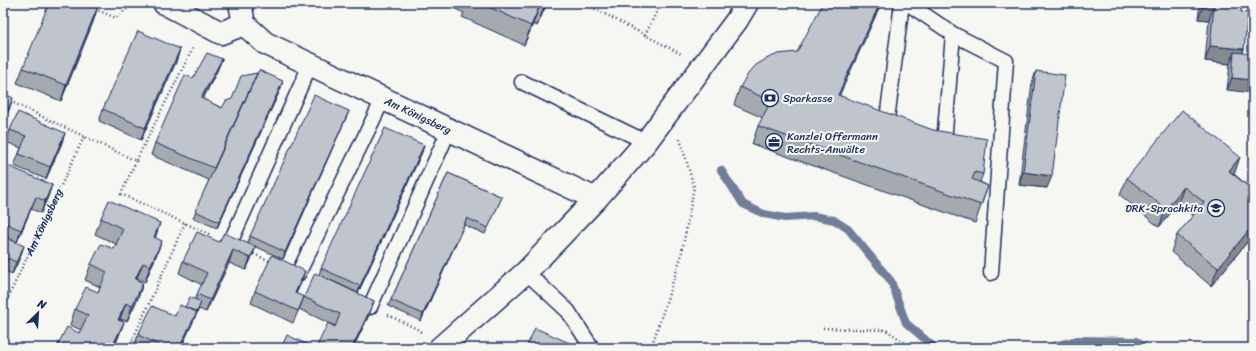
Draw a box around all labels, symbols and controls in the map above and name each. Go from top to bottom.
bank icon: Sparkasse [760,88,780,108]
place label: Sparkasse [783,89,833,108]
street label: Am Königsberg [380,91,455,140]
place label: Kanzlei Offermann Rechts-Anwälte [787,127,878,159]
office icon: Kanzlei Offermann Rechts-Anwälte [764,132,784,152]
street label: Am Königsberg [20,185,68,260]
school or university icon: DRK-Sprachkita [1206,198,1226,218]
place label: DRK-Sprachkita [1125,199,1203,218]
north arrow [18,293,58,333]
text: N [34,294,50,315]

